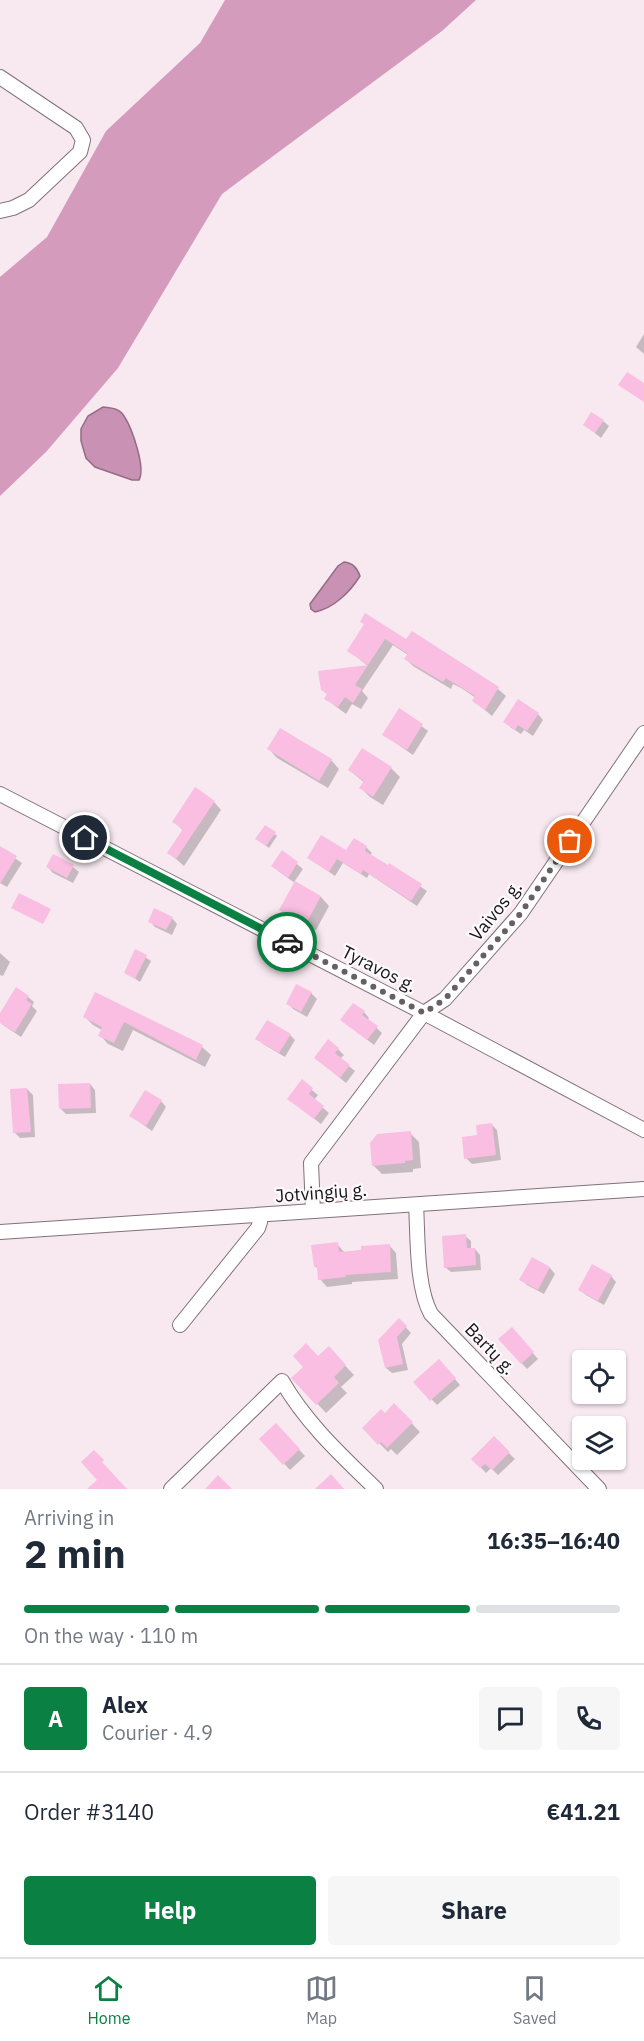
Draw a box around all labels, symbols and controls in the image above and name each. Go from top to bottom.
pin [59,812,110,863]
pin [544,815,595,866]
icon: home [68,821,101,854]
icon: bag [553,824,586,857]
street label: Vaivos g. [464,876,527,946]
courier [257,912,317,972]
icon: car [271,926,304,959]
street label: Tyravos g. [338,940,421,997]
street label: Jotvingių g. [274,1178,368,1207]
street label: Bartų g. [460,1318,521,1379]
map controls [572,1350,626,1470]
button: locate [572,1350,626,1404]
button: layers [572,1416,626,1470]
text: Arriving in [24,1504,114,1531]
text: 16:35–16:40 [487,1526,620,1555]
text: 2 min [24,1528,126,1579]
text: On the way · 110 m [24,1622,198,1649]
button: chat [479,1687,542,1750]
button: phone [557,1687,620,1750]
text: Alex [102,1690,148,1719]
text: A [48,1704,63,1733]
text: Courier · 4.9 [102,1719,213,1746]
text: Order #3140 [24,1797,154,1826]
text: €41.21 [547,1797,620,1826]
button: Help [24,1876,316,1945]
button: Share [328,1876,620,1945]
tab: Home [87,1972,130,2028]
tab: Map [305,1972,338,2028]
tab: Saved [513,1972,557,2028]

